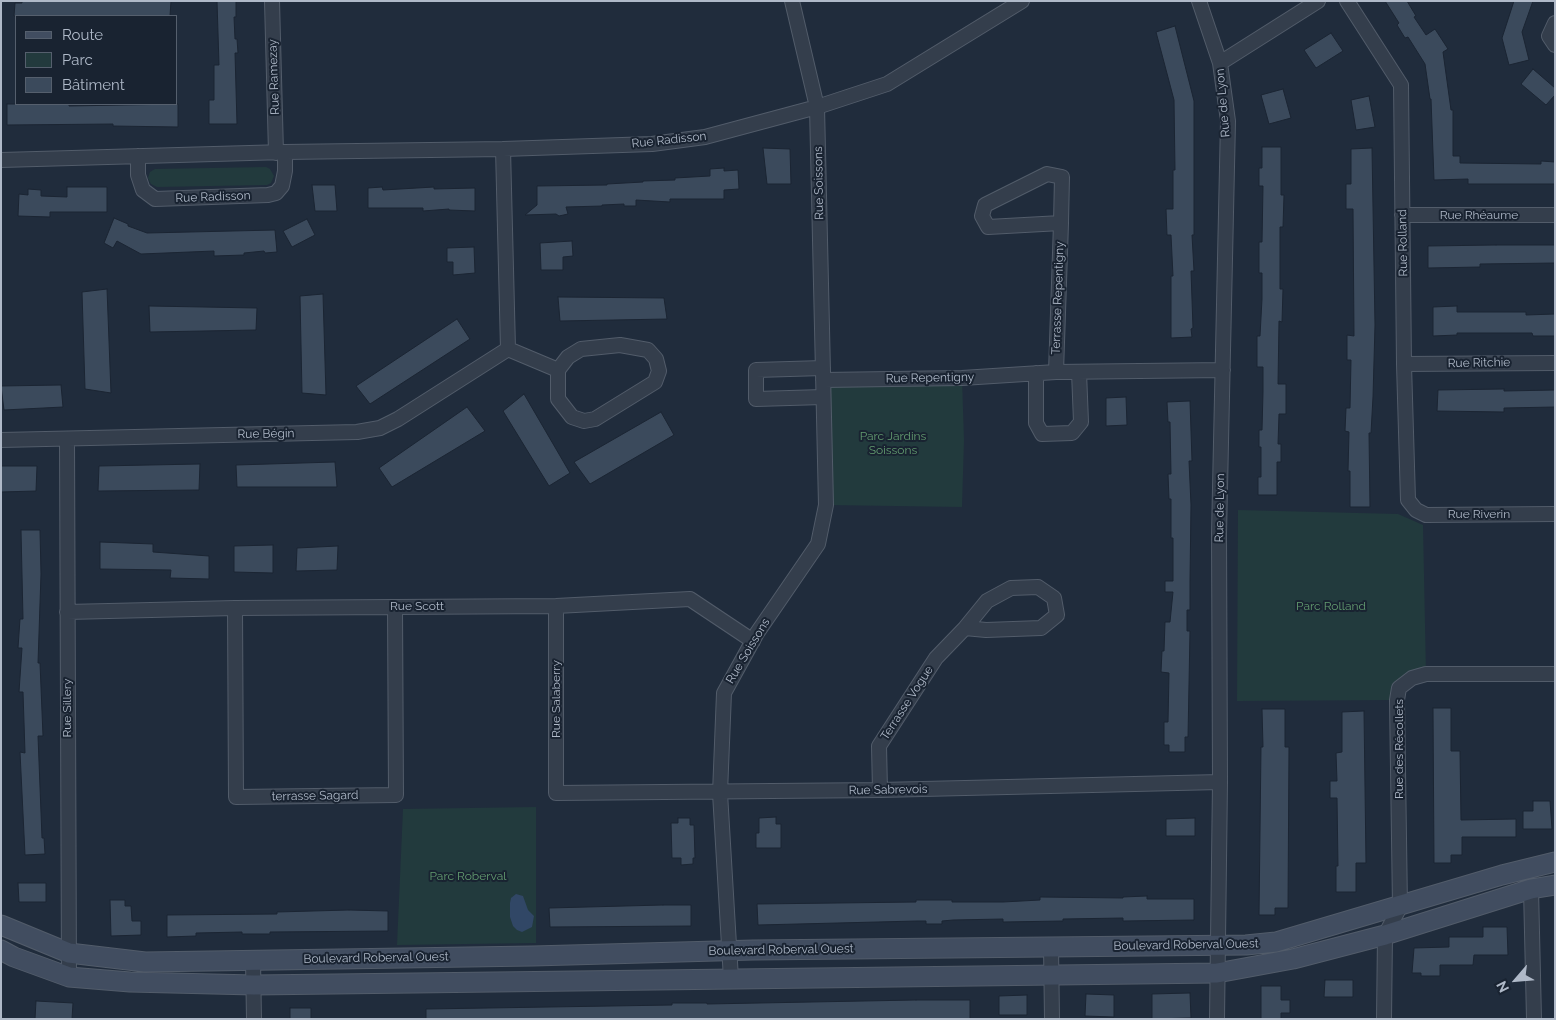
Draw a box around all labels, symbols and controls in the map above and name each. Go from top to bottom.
legend [15,15,178,105]
text: Route [62,26,103,44]
street label: Rue Ramezay [265,39,283,115]
text: Parc [62,51,93,69]
street label: Rue de Lyon [1213,68,1233,138]
text: Bâtiment [62,76,125,94]
street label: Rue Radisson [631,129,707,151]
street label: Rue Soissons [811,146,827,220]
street label: Rue Radisson [175,188,251,206]
street label: Rue Rhéaume [1440,208,1518,222]
street label: Rue Rolland [1395,209,1411,277]
street label: Terrasse Repentigny [1049,241,1067,355]
street label: Rue Ritchie [1448,355,1510,371]
street label: Rue Repentigny [886,370,974,386]
street label: Rue Bégin [237,426,295,442]
park label: Parc Jardins Soissons [860,429,926,457]
street label: Rue de Lyon [1212,473,1228,543]
street label: Rue Riverin [1448,507,1510,521]
street label: Rue Scott [390,599,444,613]
park label: Parc Rolland [1296,599,1366,613]
street label: Rue Soissons [723,616,773,686]
street label: Rue Salaberry [549,660,563,738]
street label: Terrasse Vogue [878,663,936,743]
street label: Rue Sillery [60,678,74,738]
street label: Rue des Récollets [1392,699,1406,799]
street label: Rue Sabrevois [848,782,928,798]
street label: terrasse Sagard [271,788,359,804]
park label: Parc Roberval [429,869,507,883]
street label: Boulevard Roberval Ouest [1113,937,1259,953]
street label: Boulevard Roberval Ouest [708,942,854,958]
street label: Boulevard Roberval Ouest [303,950,449,966]
north arrow [1491,955,1541,1005]
text: N [1493,978,1512,995]

